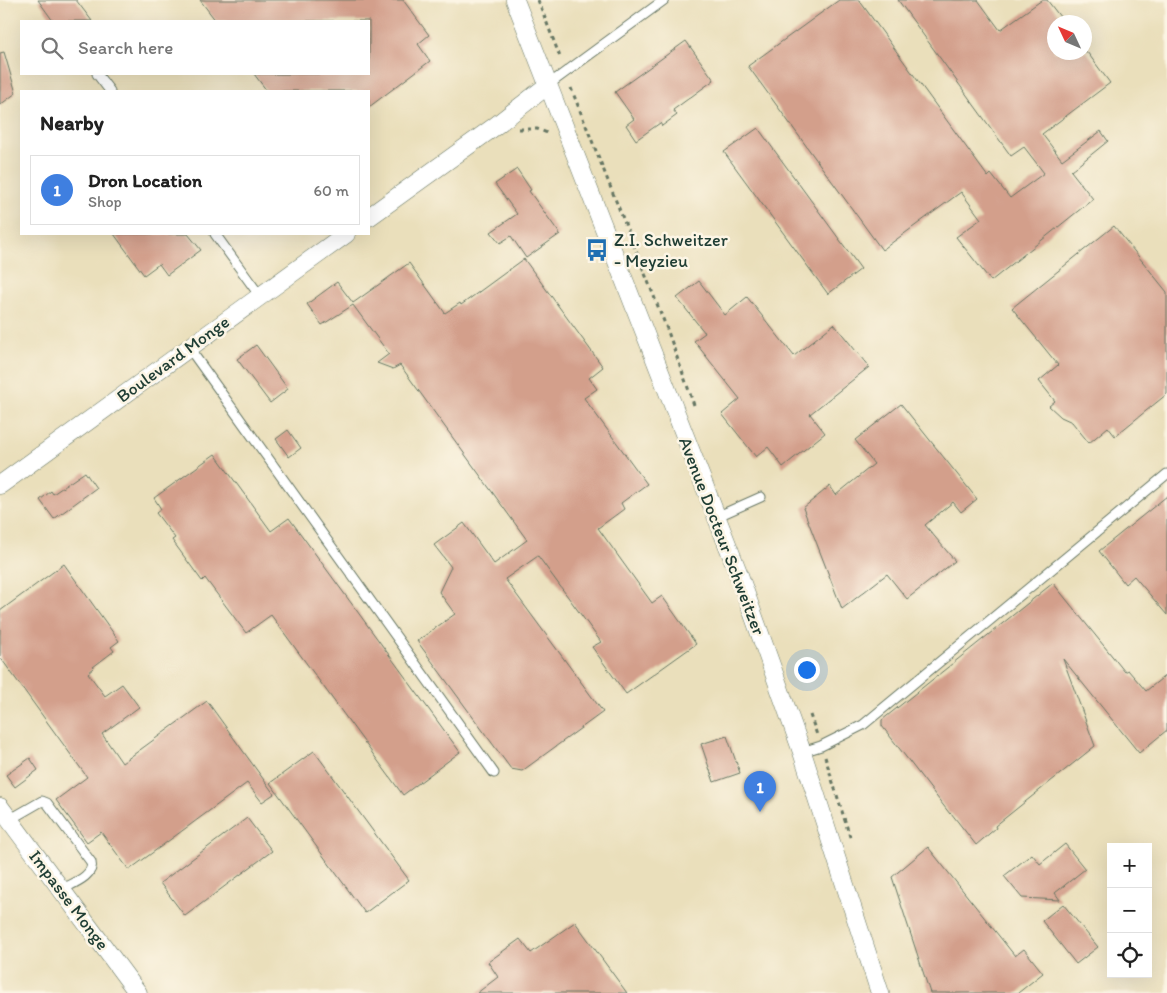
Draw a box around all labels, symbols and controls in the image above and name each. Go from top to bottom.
north arrow [1047,15,1092,60]
search box [20,20,370,75]
icon: search [38,34,66,62]
text: Search here [78,36,173,59]
text: Nearby [40,110,104,135]
text: Dron Location [88,169,202,192]
text: 1 [53,181,61,200]
text: 60 m [314,181,349,200]
text: Shop [88,192,122,211]
place label: Z.I. Schweitzer - Meyzieu [614,229,729,272]
bus stop icon: Z.I. Schweitzer - Meyzieu [584,237,610,263]
street label: Boulevard Monge [112,311,234,407]
street label: Avenue Docteur Schweitzer [674,434,770,638]
your location [794,657,820,683]
pin: 1 [744,771,776,812]
map controls [1107,843,1152,978]
button: + [1107,843,1152,888]
street label: Impasse Monge [24,846,114,954]
button: − [1107,888,1152,933]
button: locate [1107,933,1152,978]

